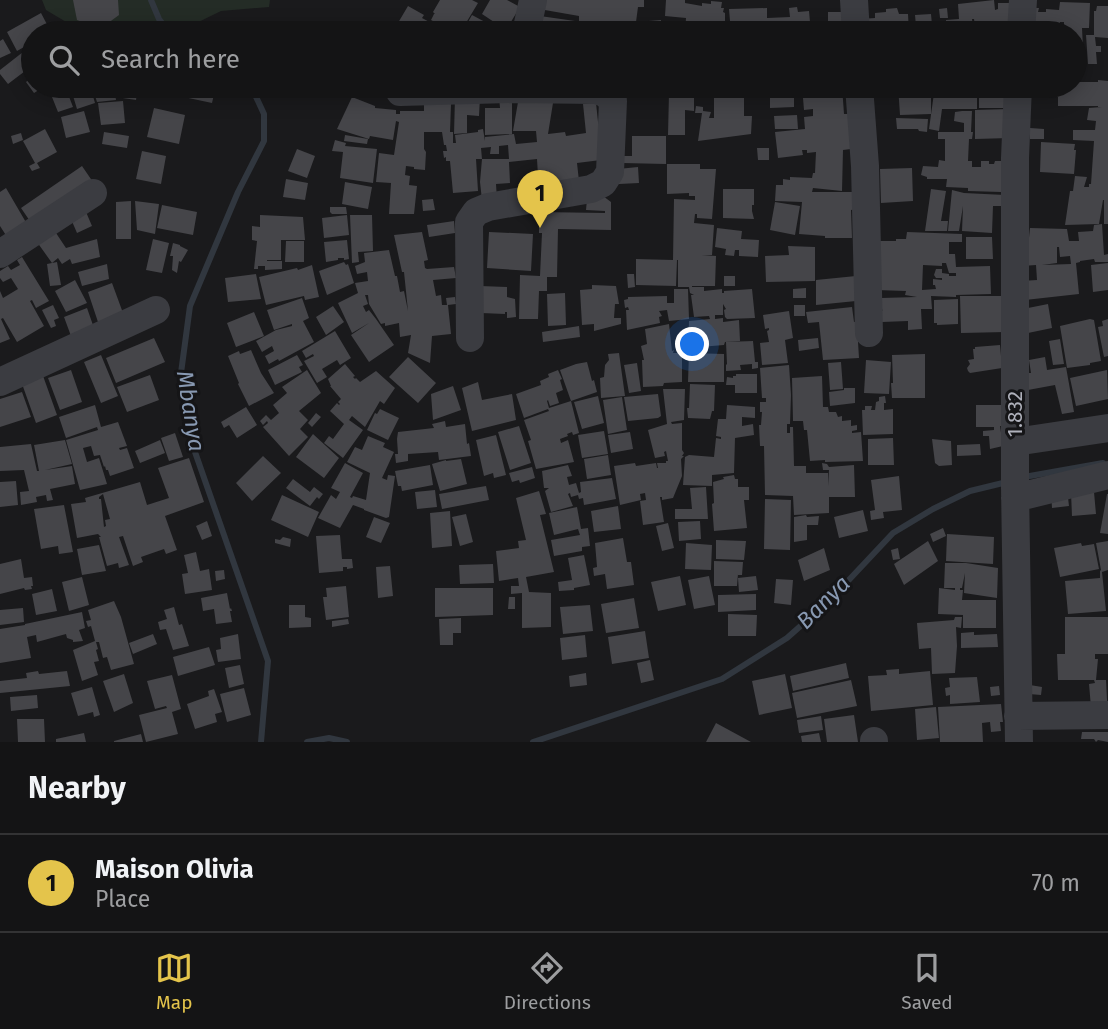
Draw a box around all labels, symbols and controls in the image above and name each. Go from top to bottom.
search box [21,21,1087,98]
icon: search [45,41,83,79]
text: Search here [101,44,240,75]
pin: 1 [517,170,563,228]
your location [675,327,709,361]
water label: Mbanya [171,369,211,453]
street label: 1.832 [1002,391,1028,437]
water label: Banya [790,569,856,635]
text: Nearby [28,770,126,806]
text: Maison Olivia [95,854,254,885]
text: 1 [46,869,56,897]
text: 70 m [1031,869,1080,897]
text: Place [95,885,150,913]
tab: Map [155,949,193,1014]
tab: Directions [504,949,591,1014]
tab: Saved [901,949,953,1014]

